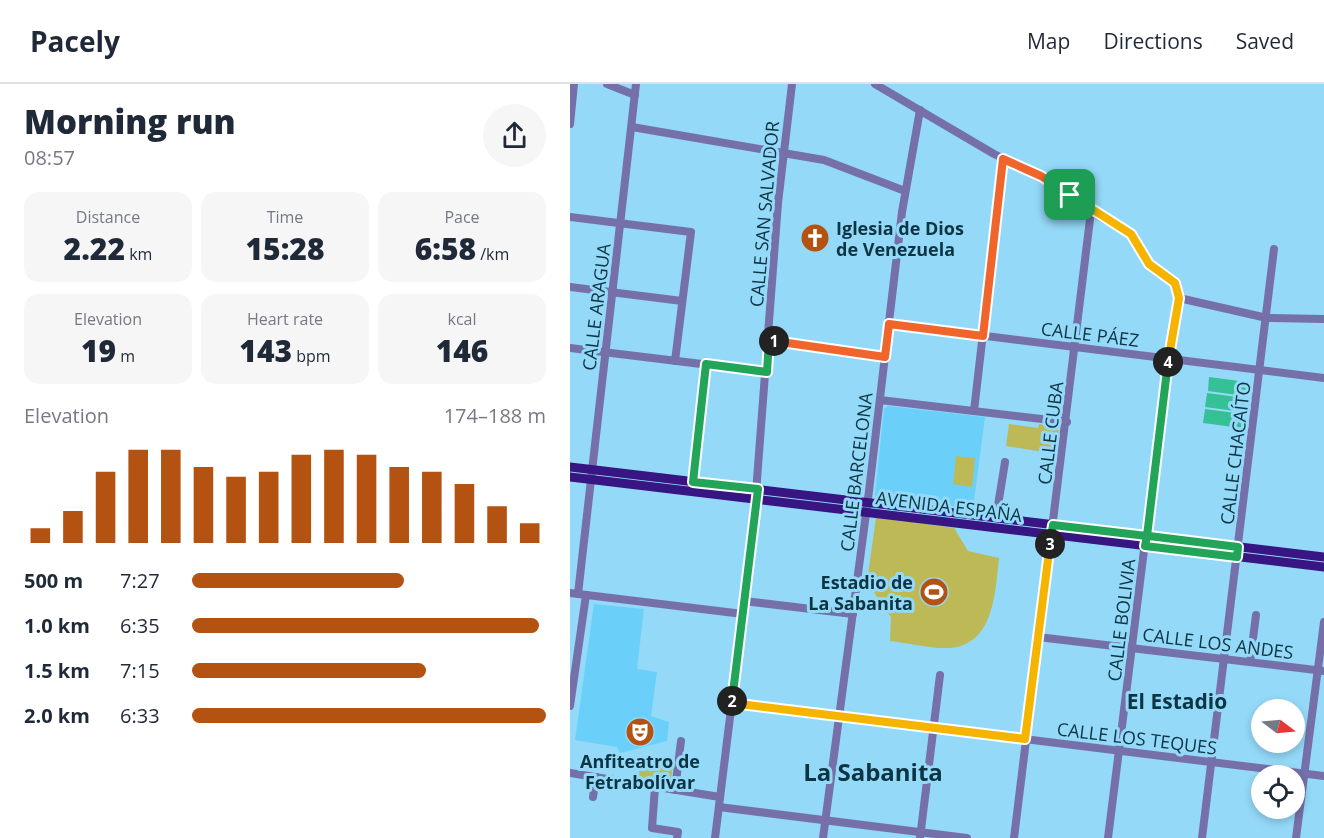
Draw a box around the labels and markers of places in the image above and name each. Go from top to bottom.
pin [1044,169,1095,220]
place label: Iglesia de Dios de Venezuela [836,216,964,261]
church icon: Iglesia de Dios de Venezuela [799,222,831,254]
pin: 1 [759,326,789,356]
pin: 4 [1153,347,1183,377]
pin: 3 [1035,529,1065,559]
place label: Estadio de La Sabanita [808,570,913,615]
sports icon: Estadio de La Sabanita [918,576,950,608]
pin: 2 [717,686,747,716]
theatre icon: Anfiteatro de Fetrabolívar [624,716,656,748]
place label: Anfiteatro de Fetrabolívar [580,749,700,794]

